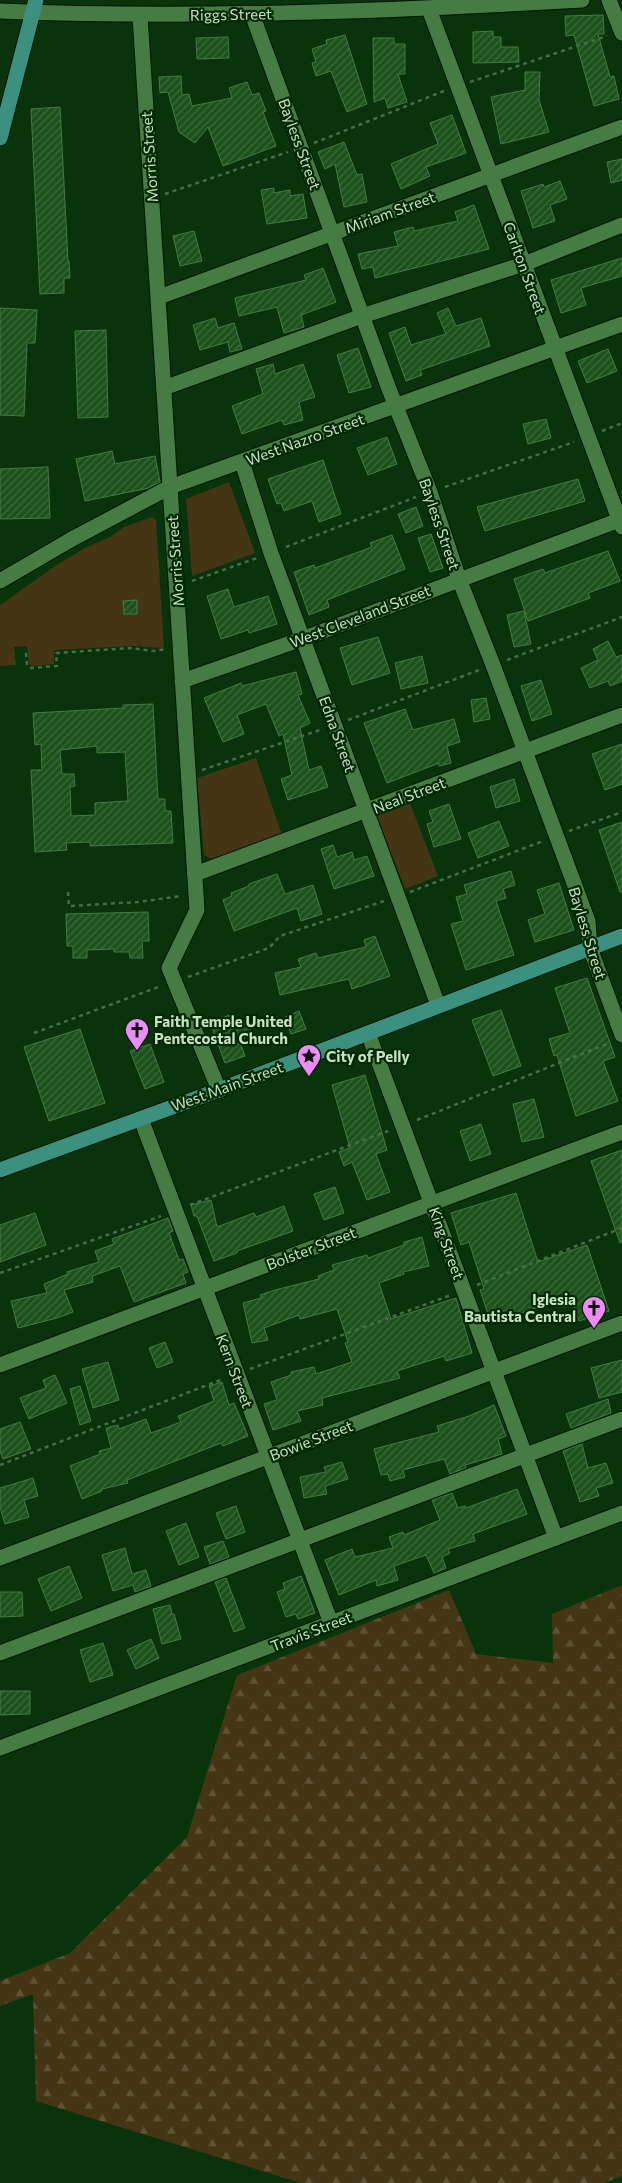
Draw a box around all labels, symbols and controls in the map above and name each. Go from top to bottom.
street label: Riggs Street [190,4,272,24]
street label: Bayless Street [275,96,325,192]
street label: Morris Street [137,111,161,203]
street label: Miriam Street [343,187,437,237]
street label: Carlton Street [500,219,550,317]
street label: West Nazro Street [243,409,367,469]
street label: Bayless Street [416,476,464,572]
street label: Morris Street [163,515,187,607]
street label: West Cleveland Street [287,581,433,651]
street label: Edna Street [316,694,360,774]
street label: Neal Street [370,773,448,817]
street label: Bayless Street [565,885,611,981]
place label: Faith Temple United Pentecostal Church [154,1012,292,1047]
church icon: Faith Temple United Pentecostal Church [124,1017,150,1051]
place icon: City of Pelly [296,1043,322,1077]
place label: City of Pelly [326,1047,410,1065]
street label: West Main Street [169,1057,285,1115]
street label: King Street [426,1204,468,1282]
street label: Bolster Street [264,1223,358,1273]
place label: Iglesia Bautista Central [464,1290,576,1325]
church icon: Iglesia Bautista Central [581,1295,607,1329]
street label: Kern Street [213,1332,257,1410]
street label: Bowie Street [267,1416,355,1464]
street label: Travis Street [268,1607,354,1655]

